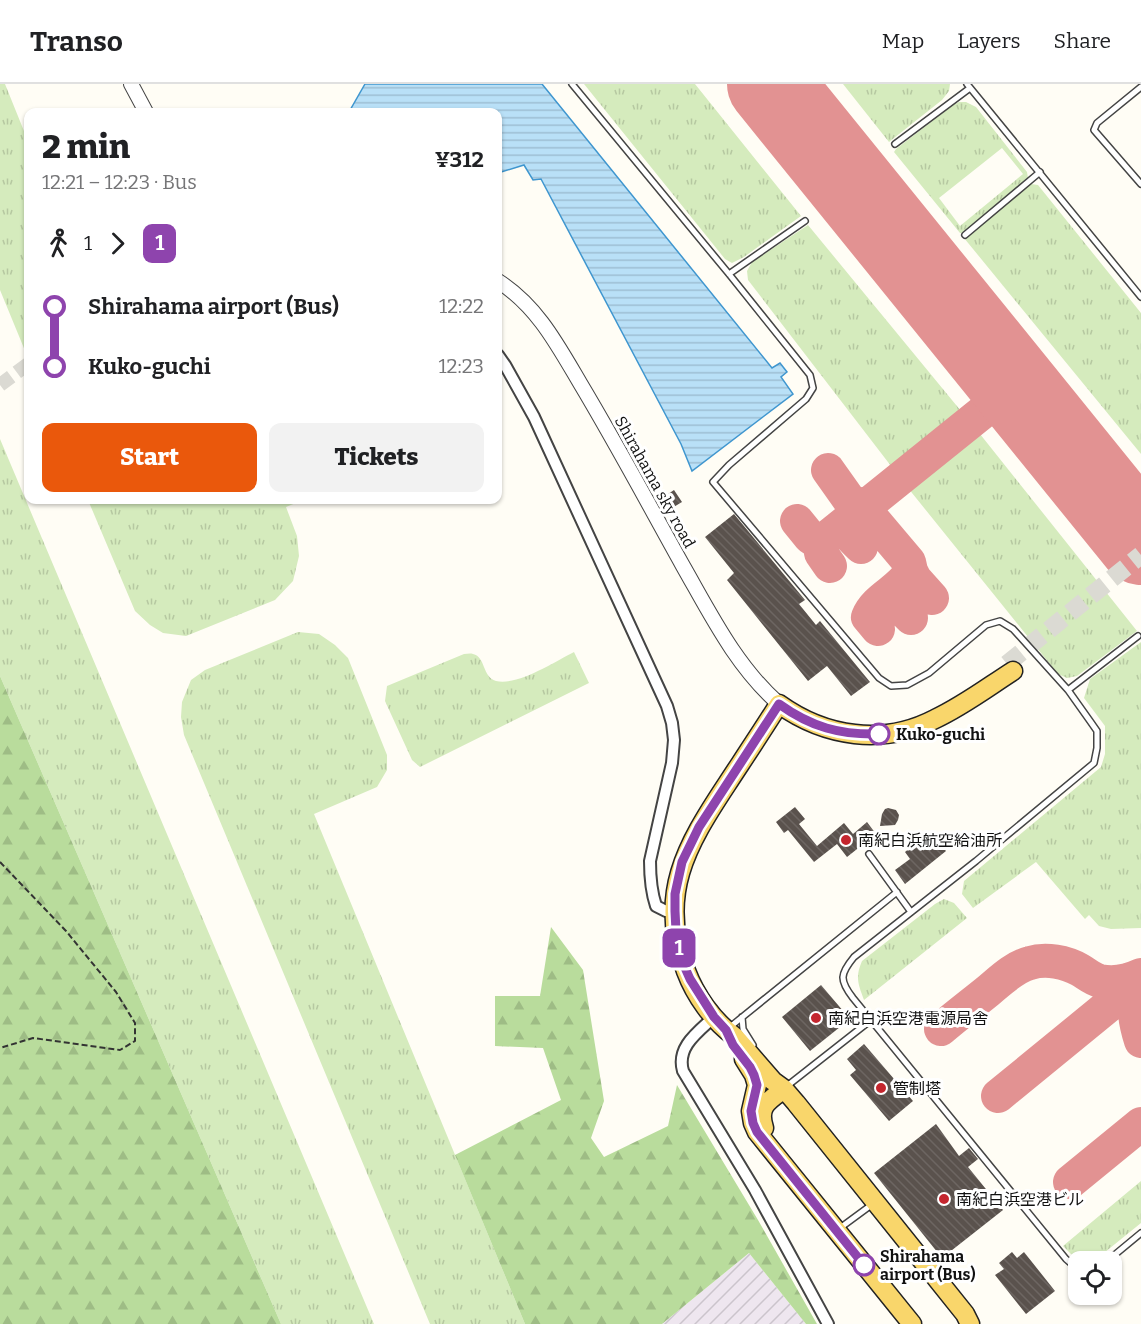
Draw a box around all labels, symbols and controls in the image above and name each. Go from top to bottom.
text: Transo [30,25,123,58]
text: Map [882,28,924,54]
text: Layers [957,28,1021,54]
text: Share [1054,28,1111,54]
text: 2 min [42,127,130,167]
text: ¥312 [435,146,484,173]
text: 12:21 – 12:23 · Bus [42,170,197,194]
icon: walk [42,227,75,260]
icon: forward [101,227,134,260]
text: 1 [155,230,164,256]
text: 1 [84,231,92,255]
text: Shirahama airport (Bus) [88,293,339,320]
text: 12:22 [439,294,484,318]
text: Kuko-guchi [88,353,211,380]
text: 12:23 [439,354,484,378]
street label: Shirahama sky road [611,413,699,552]
button: Start [42,423,257,492]
button: Tickets [269,423,484,492]
marker: Kuko-guchi [868,723,890,745]
place label: Kuko-guchi [896,725,985,744]
place label: 南紀白浜航空給油所 [858,831,1002,850]
marker: 南紀白浜航空給油所 [839,833,853,847]
line badge: 1 [660,928,698,968]
text: 1 [674,935,684,961]
place label: 南紀白浜空港電源局舎 [828,1009,988,1028]
marker: 南紀白浜空港電源局舎 [809,1011,823,1025]
place label: 管制塔 [893,1079,941,1098]
marker: 管制塔 [874,1081,888,1095]
place label: 南紀白浜空港ビル [956,1190,1084,1209]
marker: 南紀白浜空港ビル [937,1192,951,1206]
place label: Shirahama airport (Bus) [880,1247,976,1284]
map controls [1068,1251,1122,1305]
button: locate [1068,1251,1122,1305]
marker: Shirahama airport (Bus) [853,1254,875,1276]

